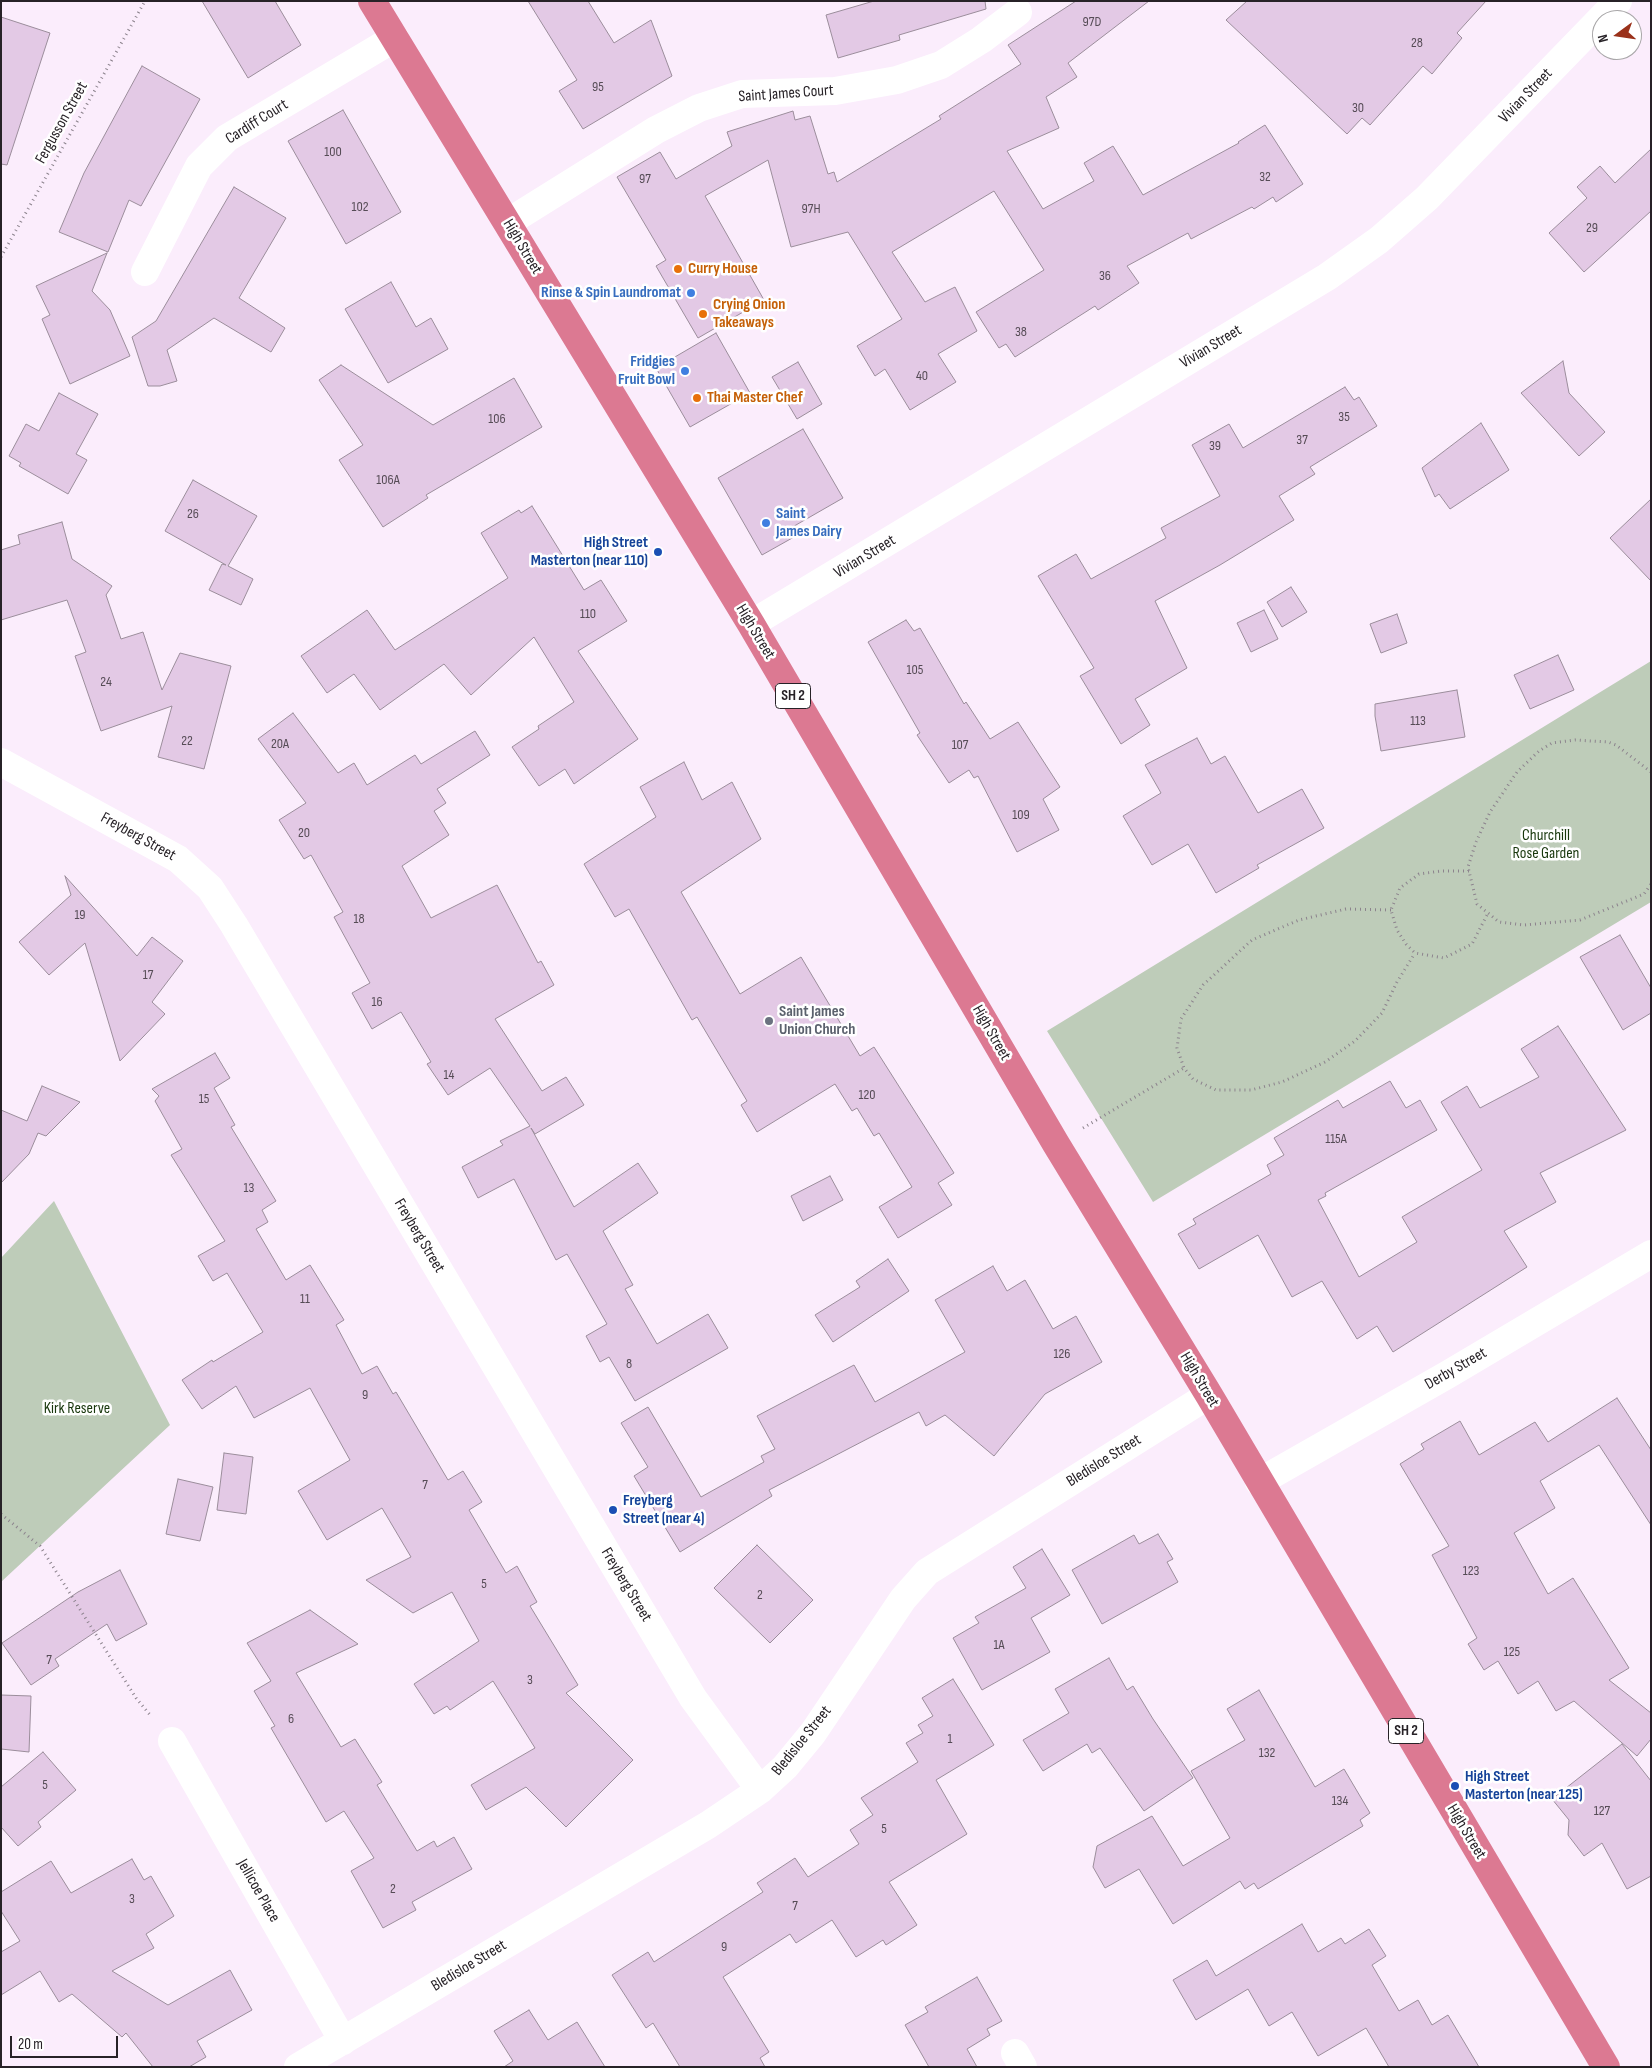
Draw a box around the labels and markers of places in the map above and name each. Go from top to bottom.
place label: Curry House [688,259,758,279]
marker: Curry House [672,263,684,275]
place label: Rinse & Spin Laundromat [541,283,681,303]
marker: Rinse & Spin Laundromat [685,287,697,299]
place label: Crying Onion Takeaways [713,295,785,333]
marker: Crying Onion Takeaways [697,308,709,320]
place label: Fridgies Fruit Bowl [618,352,675,390]
marker: Fridgies Fruit Bowl [679,365,691,377]
place label: Thai Master Chef [707,388,803,408]
marker: Thai Master Chef [691,392,703,404]
place label: Saint James Dairy [776,504,842,542]
marker: Saint James Dairy [760,517,772,529]
place label: High Street Masterton (near 110) [531,533,648,571]
marker: High Street Masterton (near 110) [652,546,664,558]
place label: Saint James Union Church [779,1002,855,1040]
marker: Saint James Union Church [763,1015,775,1027]
place label: Freyberg Street (near 4) [623,1491,704,1529]
marker: Freyberg Street (near 4) [607,1504,619,1516]
place label: High Street Masterton (near 125) [1465,1767,1583,1805]
marker: High Street Masterton (near 125) [1449,1780,1461,1792]

